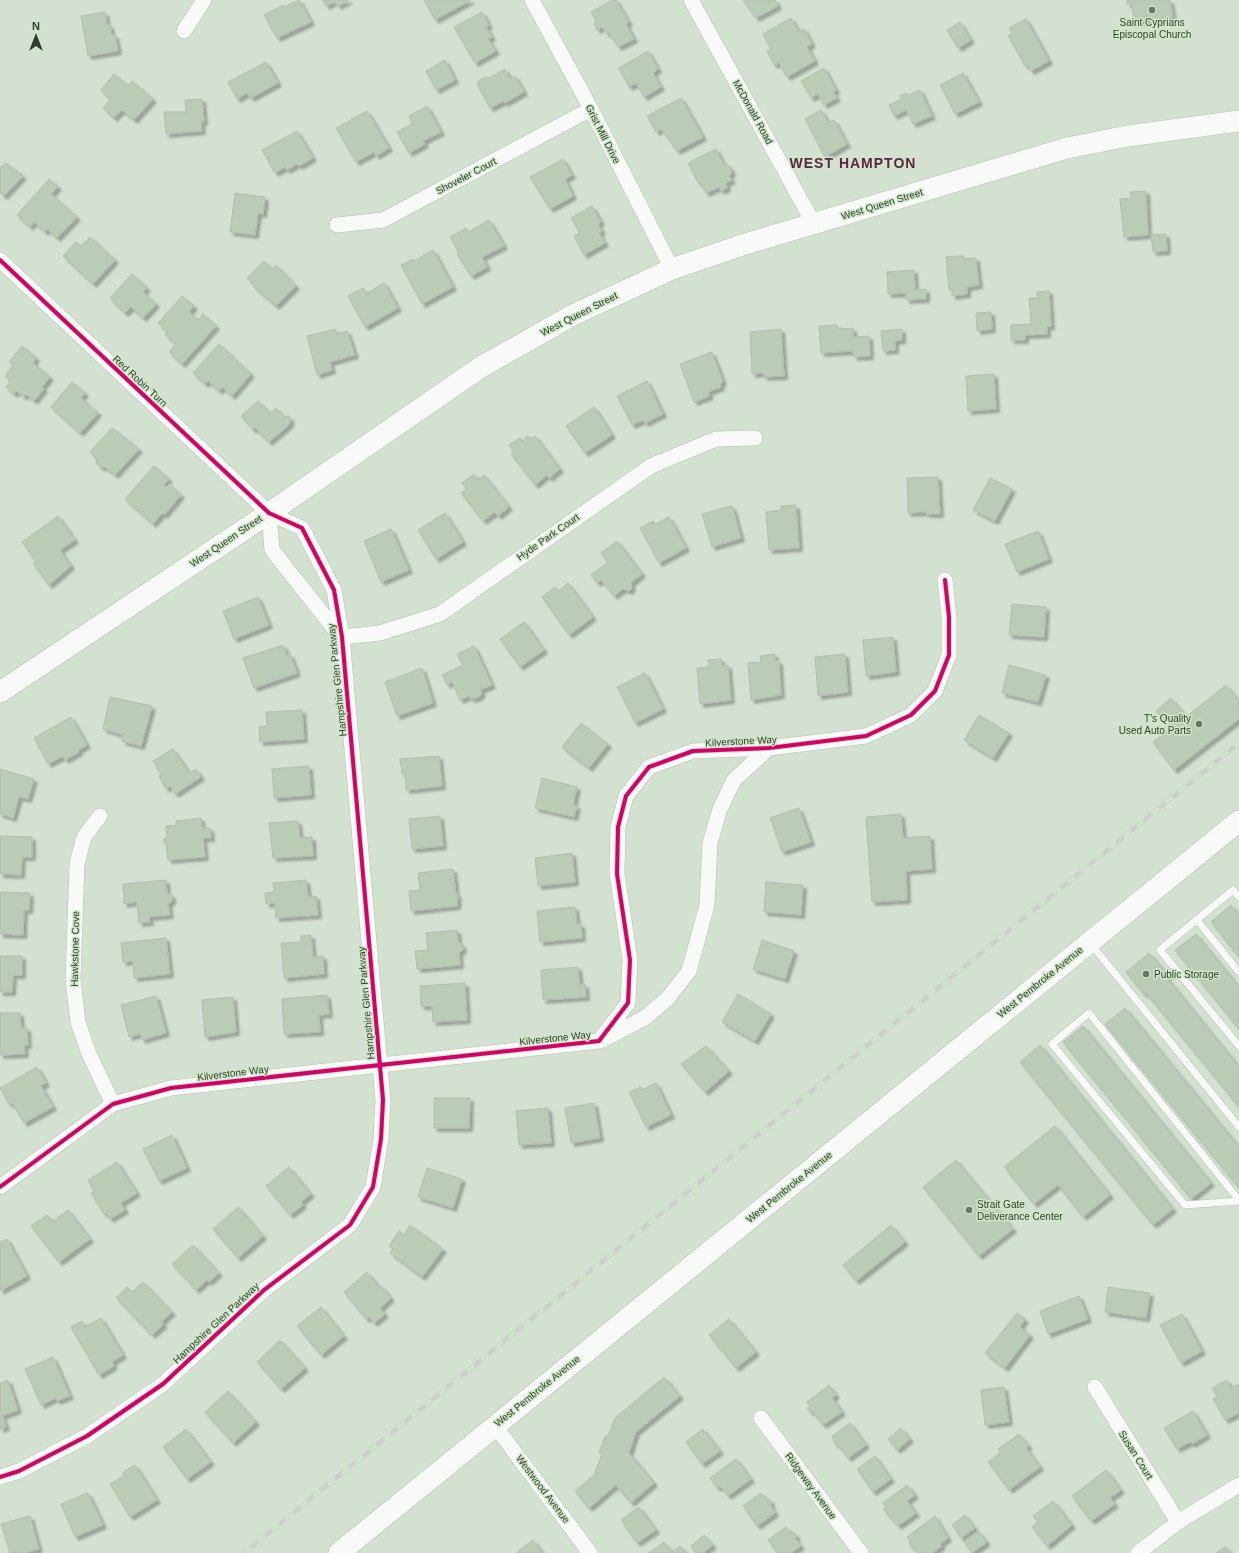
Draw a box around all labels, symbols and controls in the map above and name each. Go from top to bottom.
marker: Saint Cyprians Episcopal Church [1147,5,1157,15]
north arrow [16,16,56,56]
place label: Saint Cyprians Episcopal Church [1113,17,1191,40]
text: N [32,20,40,32]
street label: McDonald Road [731,78,775,146]
street label: Grist Mill Drive [583,103,623,166]
street label: Shoveler Court [434,155,498,197]
district label: WEST HAMPTON [790,155,916,171]
street label: West Queen Street [840,186,924,222]
street label: West Queen Street [539,290,619,338]
street label: Red Robin Turn [111,353,169,409]
street label: Hyde Park Court [515,511,582,563]
street label: West Queen Street [188,513,264,569]
street label: Hampshire Glen Parkway [326,623,348,737]
place label: T's Quality Used Auto Parts [1119,713,1191,736]
marker: T's Quality Used Auto Parts [1194,719,1204,729]
street label: Kilverstone Way [705,734,777,748]
street label: Hawkstone Cove [69,911,81,987]
street label: West Pembroke Avenue [995,944,1085,1020]
street label: Hampshire Glen Parkway [356,946,376,1060]
marker: Public Storage [1141,969,1151,979]
place label: Public Storage [1154,969,1219,980]
street label: Kilverstone Way [519,1029,591,1047]
street label: Kilverstone Way [197,1063,269,1083]
street label: West Pembroke Avenue [744,1149,834,1225]
place label: Strait Gate Deliverance Center [977,1199,1063,1222]
marker: Strait Gate Deliverance Center [964,1205,974,1215]
street label: Hampshire Glen Parkway [171,1280,261,1366]
street label: West Pembroke Avenue [492,1353,582,1429]
street label: Susan Court [1117,1429,1156,1482]
street label: Ridgeway Avenue [783,1450,839,1522]
street label: Westwood Avenue [514,1453,572,1526]

